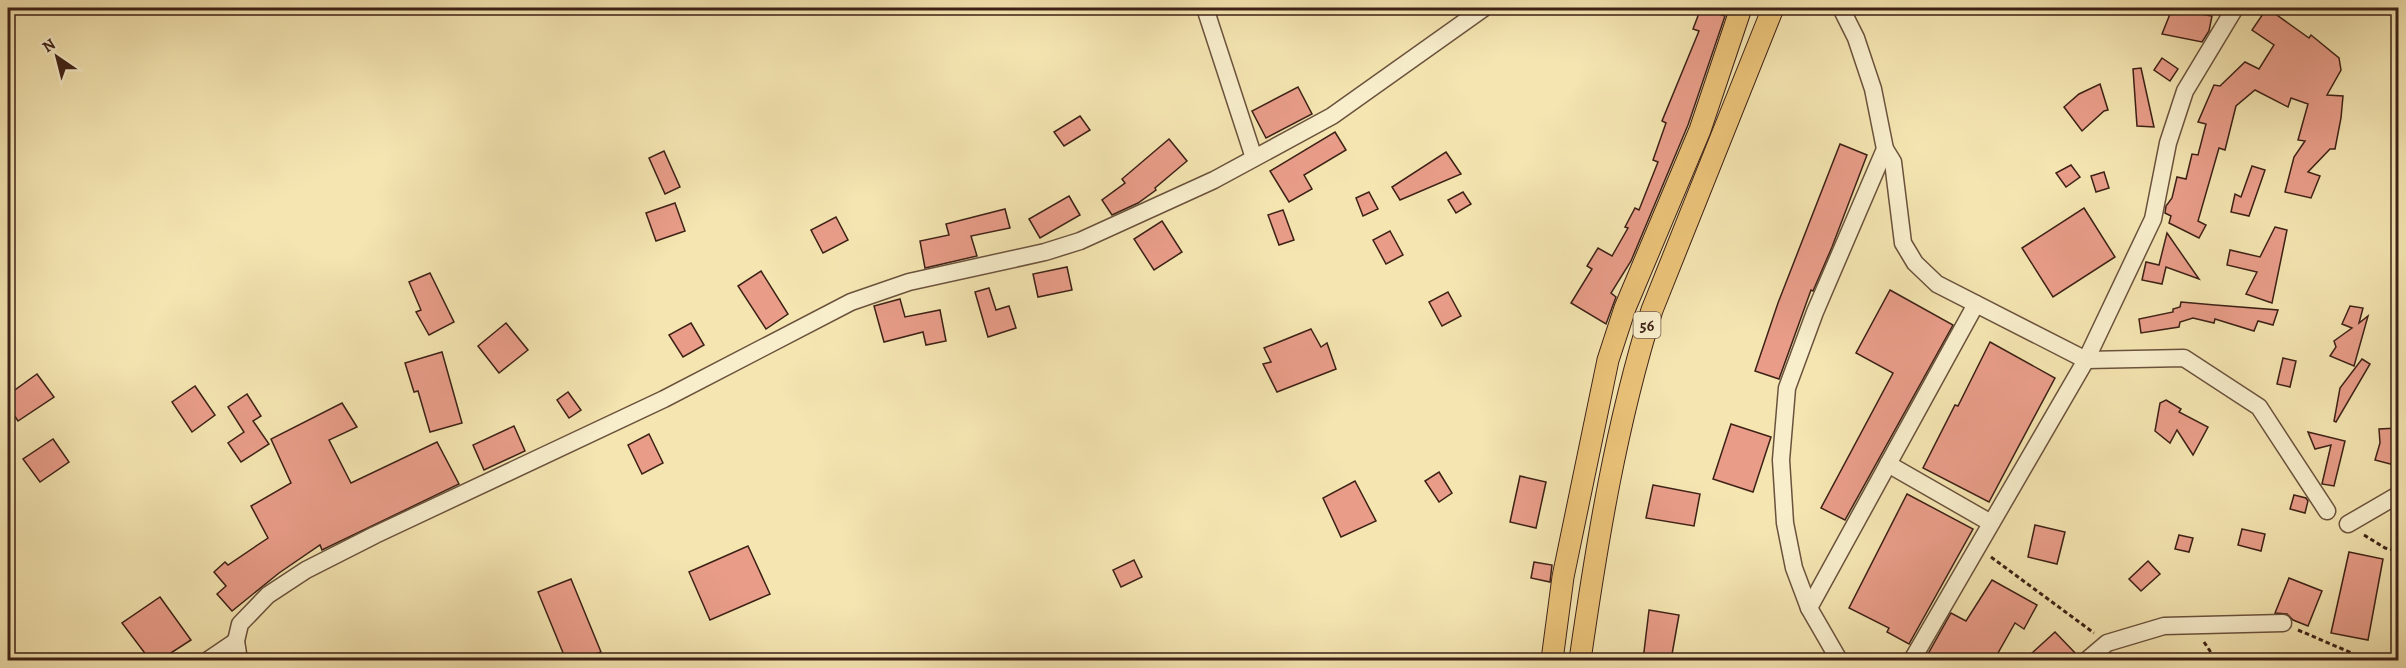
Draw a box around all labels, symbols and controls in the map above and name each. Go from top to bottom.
north arrow [27,27,87,87]
text: N [38,33,60,58]
road number: 56 [1634,312,1660,338]

